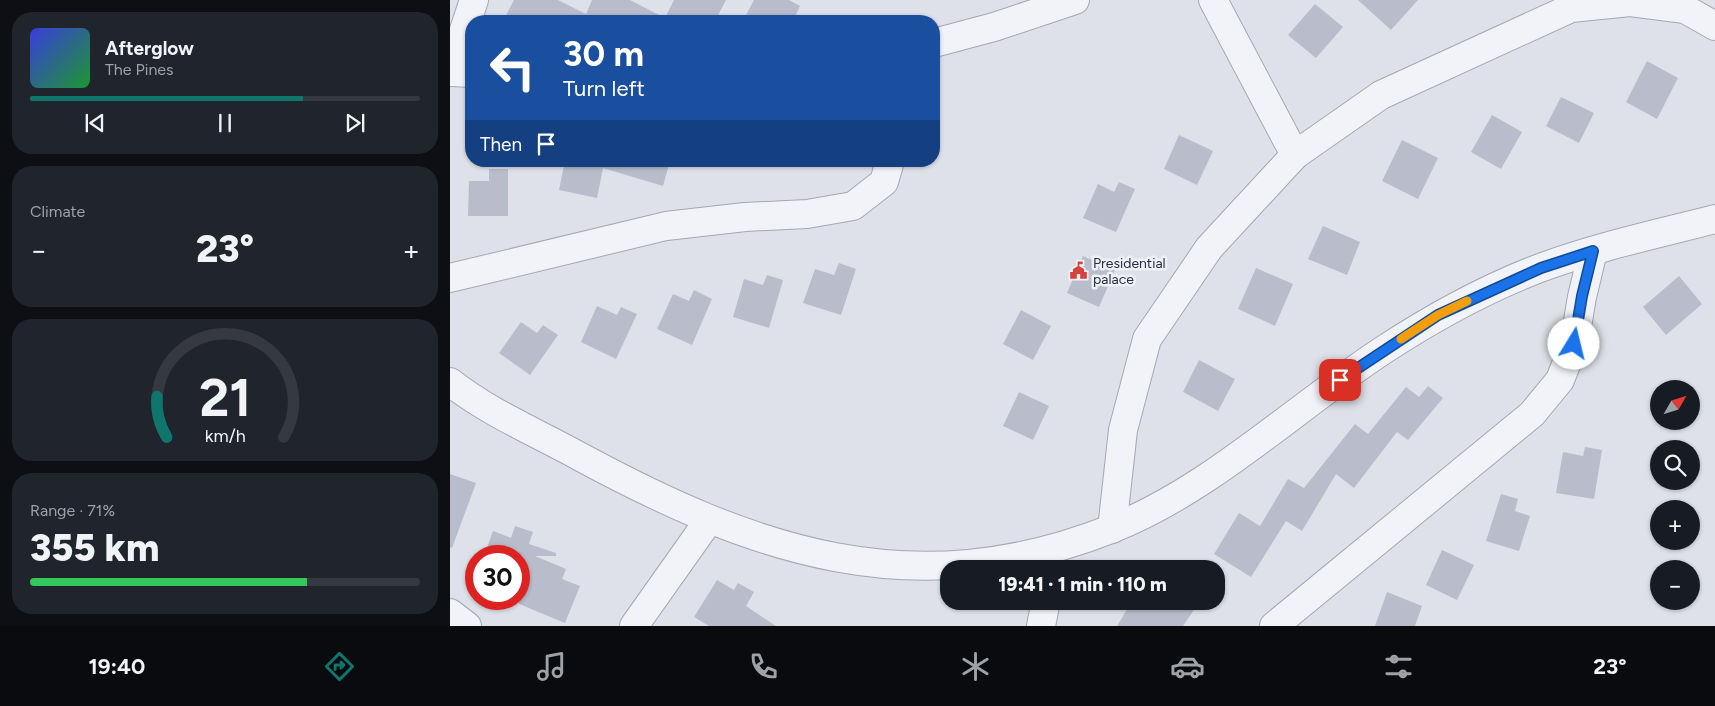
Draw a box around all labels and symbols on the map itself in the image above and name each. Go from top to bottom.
place label: Presidential palace [1093,255,1166,288]
public building icon: Presidential palace [1069,261,1089,281]
position arrow [1547,317,1599,369]
pin [1319,359,1361,401]
north arrow [1650,380,1700,430]
speed limit sign: 30 [465,545,530,610]

